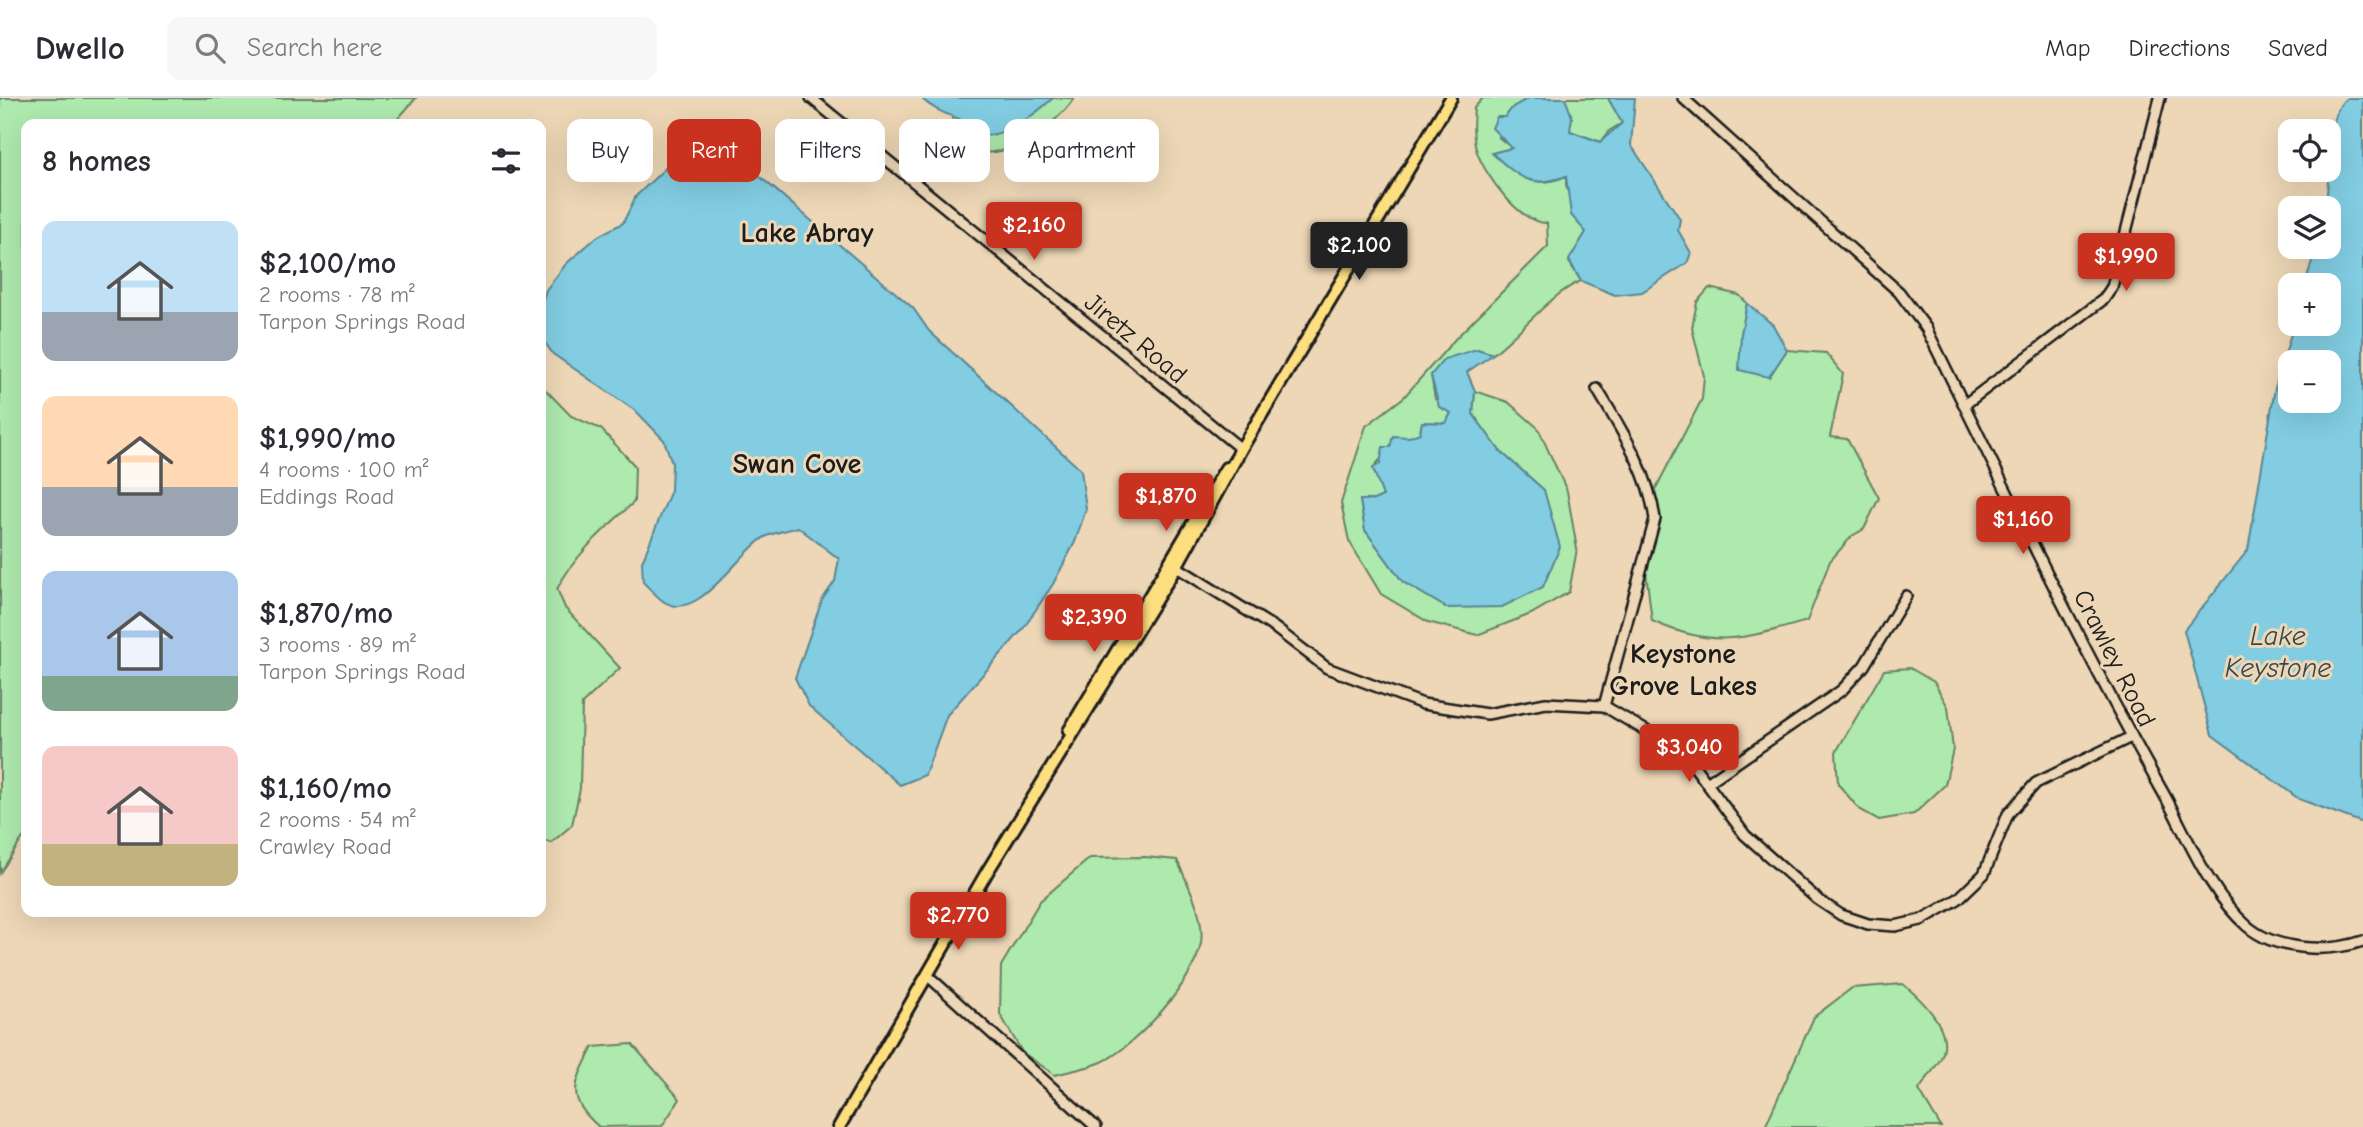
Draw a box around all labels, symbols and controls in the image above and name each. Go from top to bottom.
search box [167,17,657,80]
text: Dwello [35,29,125,67]
icon: search [191,29,229,67]
text: Search here [247,33,382,63]
text: Map [2045,34,2091,62]
text: Directions [2129,34,2230,62]
text: Saved [2268,34,2328,62]
chip: Buy [567,119,653,182]
chip: Rent [667,119,761,182]
chip: Filters [775,119,885,182]
chip: New [899,119,990,182]
chip: Apartment [1004,119,1159,182]
map controls [2278,119,2341,413]
button: locate [2278,119,2341,182]
icon: filters [487,142,525,180]
text: 8 homes [42,144,151,179]
button: layers [2278,196,2341,259]
pin: $2,160 [977,202,1091,262]
text: $2,160 [1002,211,1066,238]
district label: Lake Abray [740,217,874,249]
pin: $2,100 [1302,222,1416,282]
text: $2,100 [1326,231,1392,258]
pin: $1,990 [2069,234,2183,293]
text: $1,990 [2094,242,2158,269]
text: $2,100/mo [259,246,396,281]
icon: home [98,249,182,333]
button: + [2278,273,2341,336]
text: 2 rooms · 78 m² [259,281,415,308]
street label: Jiretz Road [1078,287,1193,390]
text: Tarpon Springs Road [259,308,466,335]
button: − [2278,350,2341,413]
text: $1,990/mo [259,421,396,456]
icon: home [98,424,182,508]
district label: Swan Cove [733,448,861,480]
text: 4 rooms · 100 m² [259,456,428,483]
pin: $1,870 [1109,474,1223,533]
text: $1,870 [1135,482,1197,509]
text: Eddings Road [259,483,394,510]
pin: $1,160 [1966,496,2080,556]
text: $1,160 [1992,505,2054,532]
street label: Crawley Road [2067,585,2162,732]
pin: $2,390 [1037,594,1151,654]
text: $1,870/mo [259,596,393,631]
icon: home [98,599,182,683]
text: $2,390 [1061,603,1127,630]
water label: Lake Keystone [2225,620,2331,684]
text: 3 rooms · 89 m² [259,631,416,658]
district label: Keystone Grove Lakes [1609,638,1757,702]
text: Tarpon Springs Road [259,658,466,685]
pin: $3,040 [1632,724,1746,784]
text: $3,040 [1656,733,1722,760]
text: $1,160/mo [259,771,392,806]
icon: home [98,774,182,858]
text: 2 rooms · 54 m² [259,806,416,833]
text: Crawley Road [259,833,392,860]
pin: $2,770 [901,892,1015,952]
text: $2,770 [926,901,990,928]

